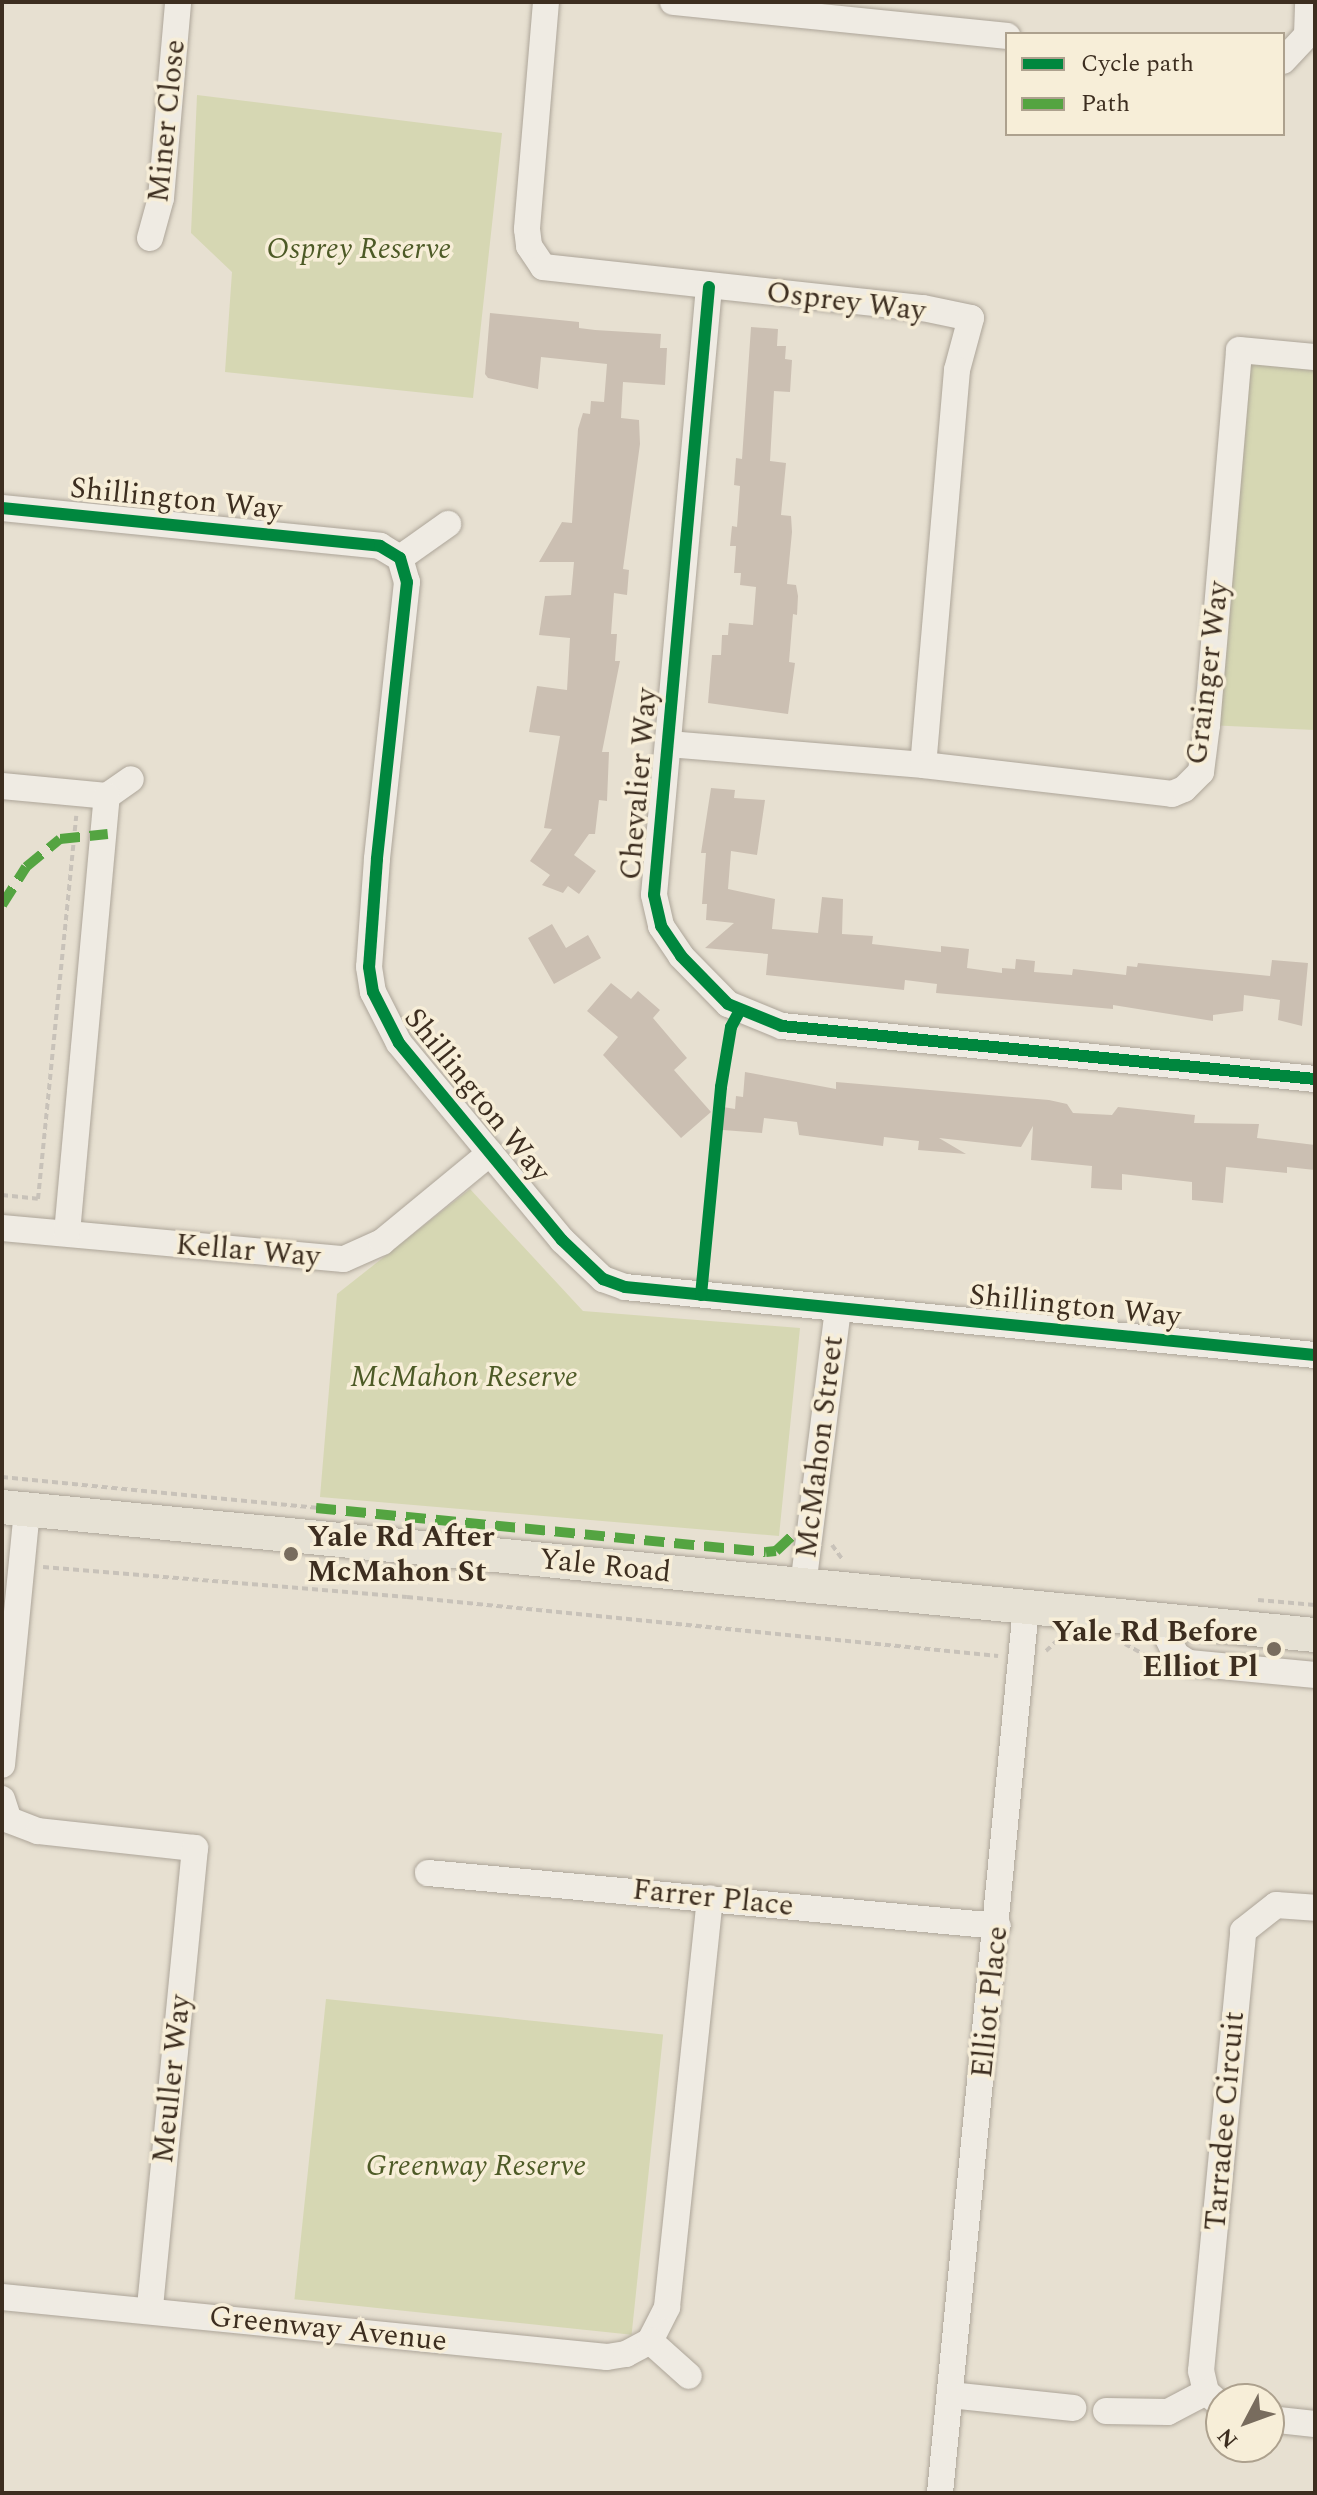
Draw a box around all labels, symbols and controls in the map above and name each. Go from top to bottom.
legend [1005,32,1285,136]
street label: Miner Close [141,38,193,204]
text: Cycle path [1081,46,1194,82]
text: Path [1081,86,1130,122]
park label: Osprey Reserve [267,231,451,267]
street label: Osprey Way [764,274,928,330]
street label: Shillington Way [68,470,284,528]
street label: Grainger Way [1179,579,1237,767]
street label: Chevalier Way [613,687,665,881]
street label: Shillington Way [396,1001,558,1189]
street label: Kellar Way [174,1227,322,1275]
street label: Shillington Way [967,1277,1183,1335]
street label: McMahon Street [788,1334,852,1560]
park label: McMahon Reserve [350,1359,578,1395]
place label: Yale Rd After McMahon St [307,1519,494,1590]
street label: Yale Road [537,1541,673,1591]
marker: Yale Rd After McMahon St [282,1545,300,1563]
place label: Yale Rd Before Elliot Pl [1052,1614,1258,1684]
marker: Yale Rd Before Elliot Pl [1265,1640,1283,1658]
street label: Farrer Place [631,1872,795,1924]
street label: Elliot Place [964,1924,1016,2080]
street label: Meuller Way [145,1993,199,2165]
street label: Tarradee Circuit [1197,2010,1253,2232]
park label: Greenway Reserve [366,2148,586,2184]
street label: Greenway Avenue [207,2299,449,2359]
north arrow [1205,2383,1285,2463]
text: N [1210,2420,1246,2455]

